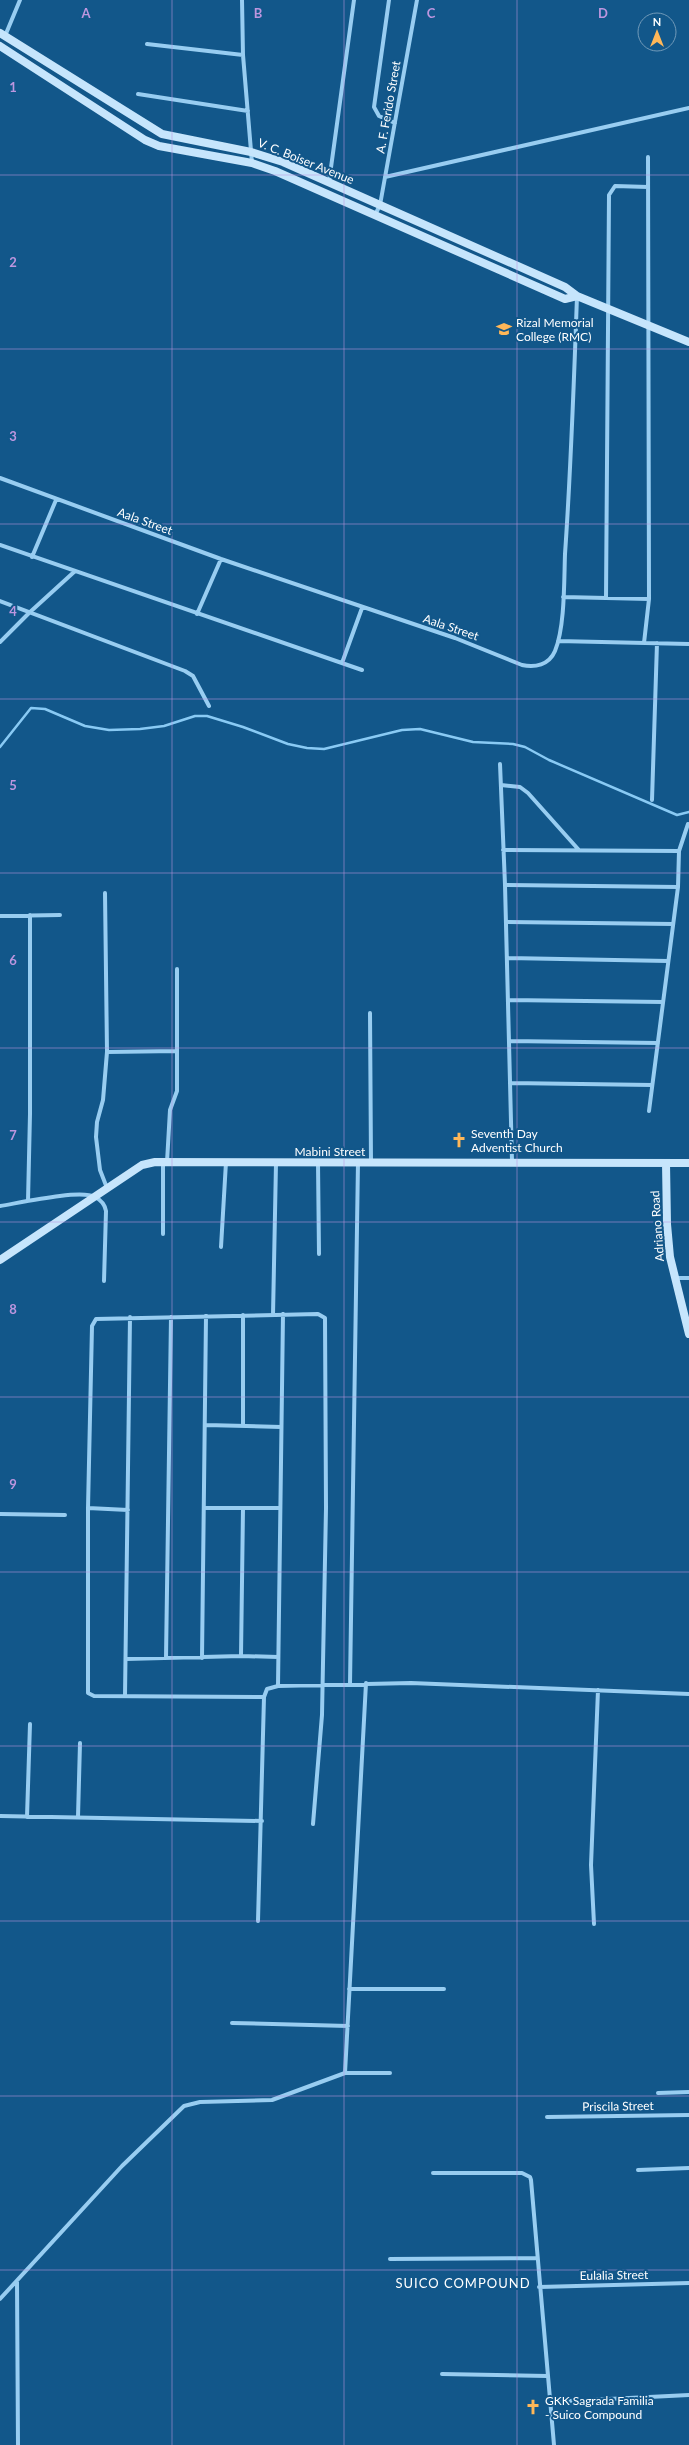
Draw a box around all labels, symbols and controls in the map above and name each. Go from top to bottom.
text: A [80,5,91,21]
text: B [254,5,263,21]
text: C [427,5,436,21]
text: D [598,5,608,21]
north arrow [637,12,677,52]
text: N [653,15,661,28]
street label: A. F. Ferido Street [372,59,404,154]
text: 1 [9,79,17,95]
street label: V. C. Boiser Avenue [256,135,356,187]
text: 2 [9,254,17,270]
place label: Rizal Memorial College (RMC) [516,315,594,344]
school or university icon: Rizal Memorial College (RMC) [495,320,513,338]
text: 3 [9,428,17,444]
street label: Aala Street [115,504,175,538]
text: 4 [9,603,17,619]
street label: Aala Street [421,611,481,644]
text: 5 [9,777,17,793]
text: 6 [9,952,17,968]
place label: Seventh Day Adventist Church [471,1126,563,1155]
text: 7 [9,1127,17,1143]
church icon: Seventh Day Adventist Church [450,1131,468,1149]
street label: Mabini Street [295,1144,366,1159]
street label: Adriano Road [647,1190,667,1262]
text: 8 [9,1301,17,1317]
text: 9 [9,1476,17,1492]
street label: Priscila Street [582,2098,655,2114]
street label: Eulalia Street [580,2267,649,2283]
district label: SUICO COMPOUND [395,2275,531,2291]
place label: GKK Sagrada Familia - Suico Compound [545,2393,654,2422]
church icon: GKK Sagrada Familia - Suico Compound [524,2398,542,2416]

